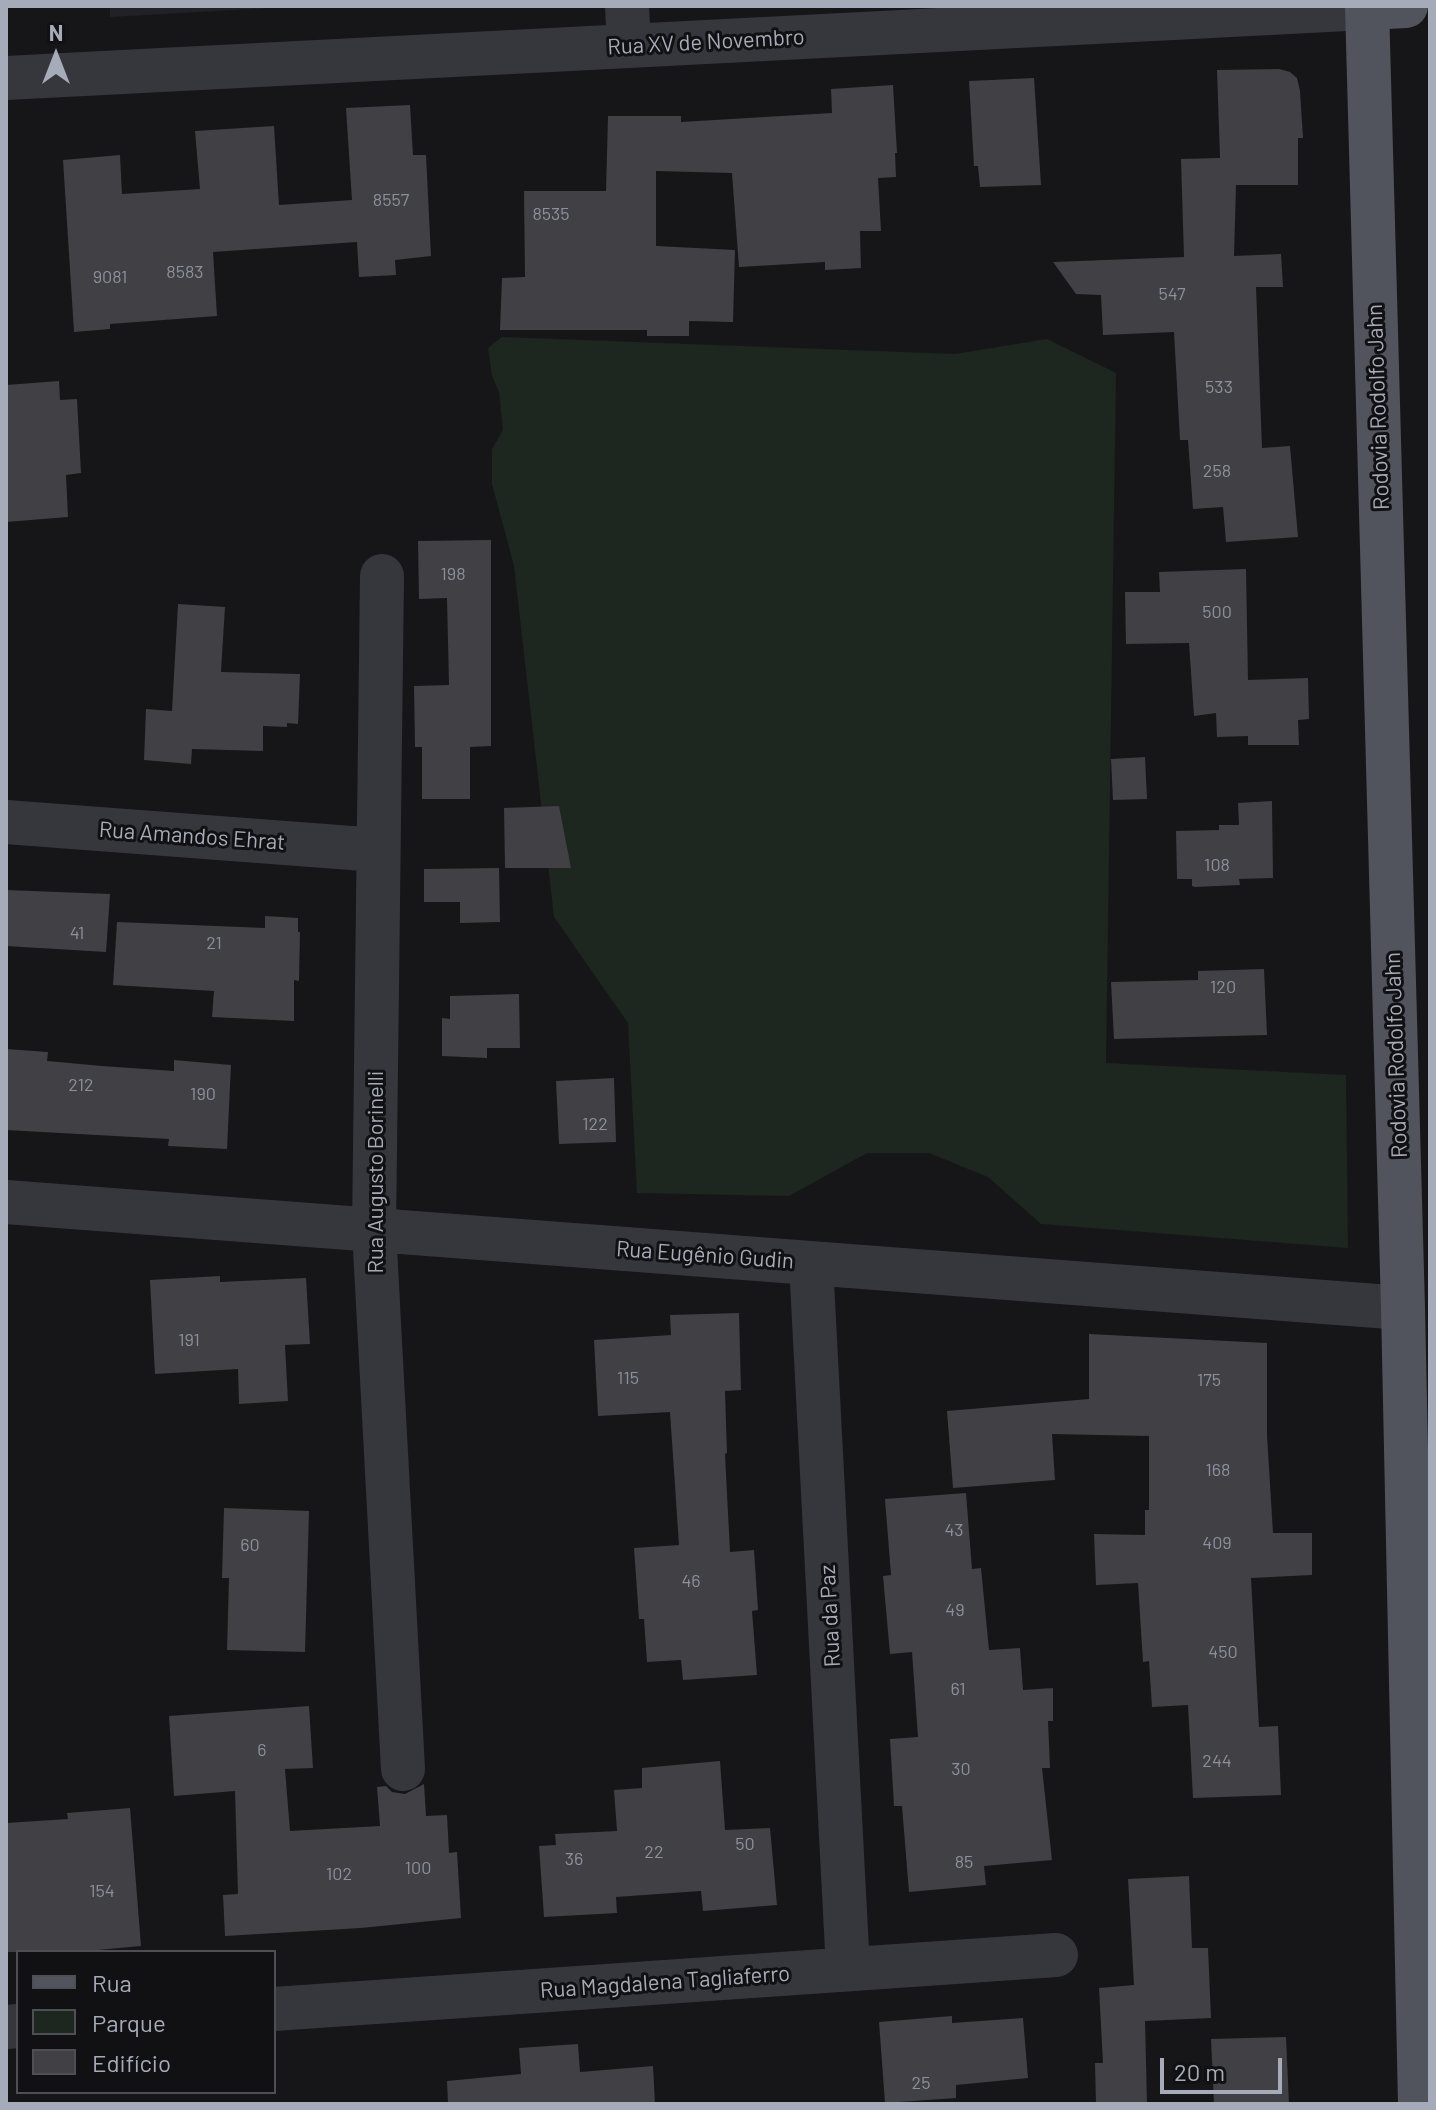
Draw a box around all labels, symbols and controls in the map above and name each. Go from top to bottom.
north arrow [16,16,96,96]
text: N [49,19,63,45]
street label: Rua XV de Novembro [607,24,805,60]
house number: 8557 [373,189,409,211]
house number: 8535 [532,203,570,225]
house number: 8583 [166,261,204,283]
house number: 9081 [93,266,127,288]
house number: 547 [1158,283,1186,305]
street label: Rodovia Rodolfo Jahn [1361,304,1395,510]
house number: 533 [1205,376,1233,398]
house number: 258 [1203,460,1231,482]
house number: 198 [440,563,466,585]
house number: 500 [1202,601,1232,623]
street label: Rua Amandos Ehrat [98,816,286,856]
house number: 108 [1204,854,1230,876]
house number: 41 [70,922,84,944]
house number: 21 [206,932,222,954]
street label: Rodovia Rodolfo Jahn [1379,952,1413,1158]
house number: 120 [1210,976,1236,998]
street label: Rua Augusto Borinelli [363,1071,389,1273]
house number: 212 [68,1074,94,1096]
house number: 190 [190,1083,216,1105]
house number: 122 [582,1113,608,1135]
street label: Rua Eugênio Gudin [615,1236,795,1274]
house number: 191 [178,1329,200,1351]
house number: 115 [617,1367,639,1389]
house number: 175 [1197,1369,1221,1391]
house number: 168 [1206,1459,1230,1481]
house number: 43 [944,1519,964,1541]
house number: 409 [1202,1532,1232,1554]
house number: 60 [240,1534,260,1556]
street label: Rua da Paz [814,1564,846,1668]
house number: 46 [681,1570,701,1592]
house number: 49 [945,1599,965,1621]
house number: 450 [1208,1641,1238,1663]
house number: 61 [950,1678,966,1700]
house number: 6 [257,1739,267,1761]
house number: 244 [1202,1750,1232,1772]
house number: 30 [951,1758,971,1780]
house number: 50 [735,1833,755,1855]
house number: 22 [644,1841,664,1863]
house number: 36 [565,1848,583,1870]
house number: 85 [955,1851,973,1873]
house number: 100 [405,1857,431,1879]
house number: 102 [326,1863,352,1885]
house number: 154 [89,1880,115,1902]
legend [16,1950,276,2094]
street label: Rua Magdalena Tagliaferro [539,1960,791,2004]
text: Rua [92,1968,132,1997]
text: Parque [92,2008,166,2037]
scale bar [1164,2042,1286,2092]
text: Edifício [92,2048,171,2077]
text: 20 m [1174,2057,1225,2086]
house number: 25 [912,2072,930,2094]

